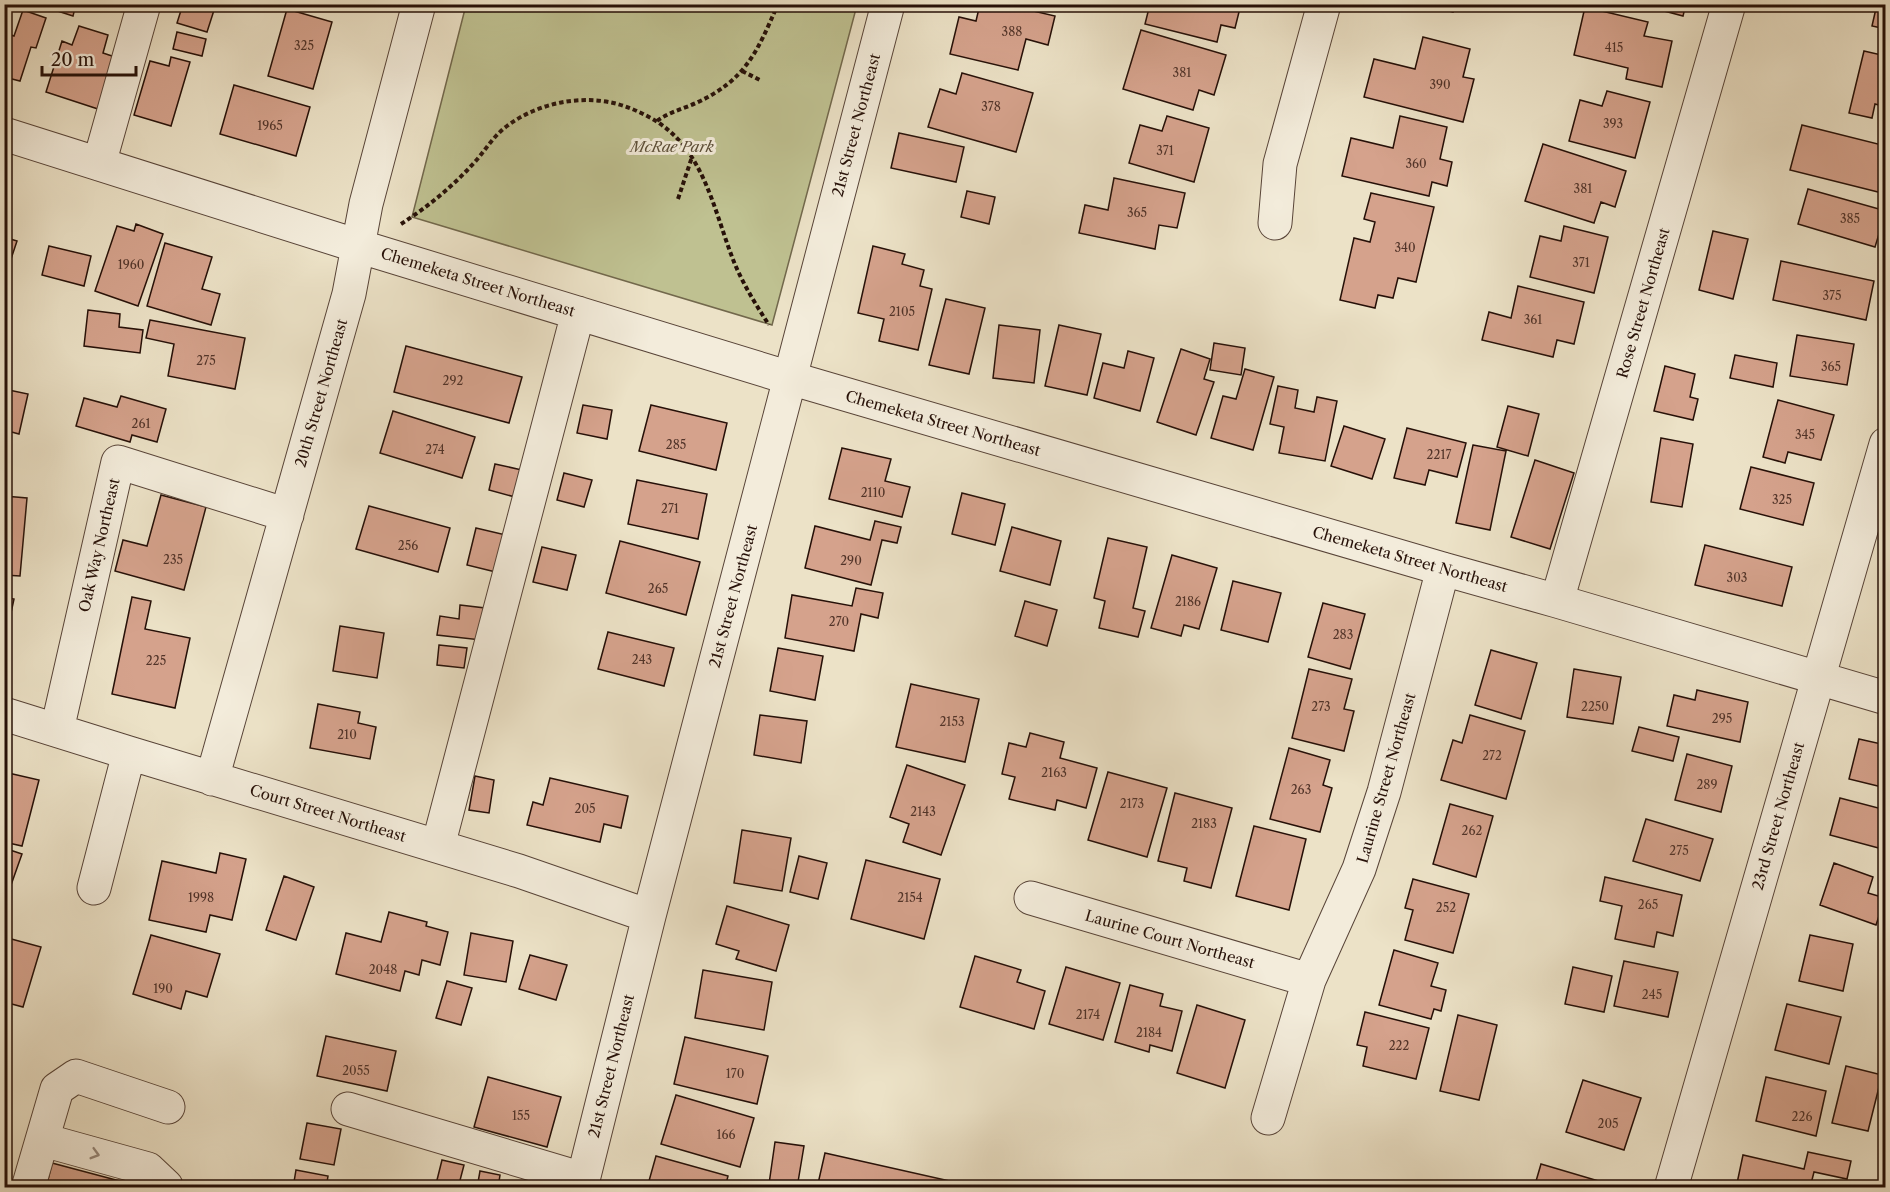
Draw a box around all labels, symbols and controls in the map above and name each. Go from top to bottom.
house number: 388 [1002,24,1022,39]
house number: 325 [294,38,314,53]
scale bar [42,39,136,77]
house number: 415 [1605,40,1623,55]
text: 20 m [51,49,95,71]
street label: 21st Street Northeast [828,51,884,199]
house number: 381 [1173,65,1191,80]
house number: 390 [1429,77,1451,92]
house number: 378 [981,99,1001,114]
house number: 393 [1603,116,1623,131]
house number: 1965 [257,118,283,133]
park label: McRae Park [628,137,714,156]
house number: 371 [1156,143,1174,158]
house number: 360 [1405,156,1427,171]
house number: 381 [1574,181,1592,196]
house number: 365 [1127,205,1147,220]
house number: 385 [1840,211,1860,226]
street label: Rose Street Northeast [1612,225,1674,380]
house number: 340 [1394,240,1416,255]
street label: Chemeketa Street Northeast [379,243,578,321]
house number: 371 [1572,255,1590,270]
house number: 1960 [118,257,144,272]
house number: 375 [1822,288,1842,303]
house number: 2105 [889,304,915,319]
house number: 361 [1524,312,1542,327]
street label: 20th Street Northeast [291,316,351,469]
house number: 275 [196,353,216,368]
house number: 365 [1821,359,1841,374]
house number: 292 [443,373,464,388]
street label: Chemeketa Street Northeast [843,386,1043,460]
house number: 261 [132,416,150,431]
house number: 345 [1795,427,1815,442]
house number: 285 [666,437,686,452]
house number: 274 [425,442,445,457]
house number: 2217 [1427,447,1451,462]
street label: Oak Way Northeast [74,475,124,614]
house number: 2110 [861,485,885,500]
house number: 325 [1772,492,1792,507]
house number: 271 [661,501,679,516]
street label: 21st Street Northeast [705,522,761,670]
street label: Chemeketa Street Northeast [1310,522,1510,596]
house number: 256 [398,538,418,553]
house number: 235 [163,552,183,567]
house number: 290 [840,553,862,568]
house number: 303 [1727,570,1747,585]
house number: 265 [648,581,668,596]
house number: 2186 [1175,594,1201,609]
house number: 270 [829,614,849,629]
house number: 283 [1333,627,1353,642]
house number: 243 [632,652,652,667]
house number: 225 [146,653,166,668]
street label: Laurine Street Northeast [1353,690,1420,865]
house number: 273 [1311,699,1331,714]
house number: 2250 [1581,699,1609,714]
house number: 295 [1712,711,1732,726]
house number: 2153 [939,714,965,729]
house number: 210 [337,727,357,742]
street label: 23rd Street Northeast [1748,739,1808,892]
house number: 272 [1482,748,1502,763]
house number: 2163 [1041,765,1067,780]
house number: 289 [1696,777,1718,792]
street label: Court Street Northeast [248,780,409,846]
house number: 263 [1291,782,1311,797]
house number: 2173 [1120,796,1144,811]
house number: 205 [574,801,596,816]
house number: 2143 [910,804,936,819]
house number: 2183 [1191,816,1217,831]
house number: 262 [1462,823,1483,838]
house number: 275 [1669,843,1689,858]
house number: 1998 [188,890,214,905]
house number: 2154 [897,890,923,905]
house number: 265 [1638,897,1658,912]
house number: 252 [1436,900,1456,915]
street label: Laurine Court Northeast [1083,906,1258,973]
house number: 2048 [369,962,397,977]
house number: 190 [153,981,173,996]
house number: 245 [1642,987,1662,1002]
street label: 21st Street Northeast [584,991,638,1140]
house number: 2174 [1076,1007,1100,1022]
house number: 2184 [1136,1025,1162,1040]
house number: 222 [1389,1038,1409,1053]
house number: 2055 [342,1063,370,1078]
house number: 170 [726,1066,744,1081]
house number: 155 [512,1108,530,1123]
house number: 226 [1792,1109,1812,1124]
house number: 205 [1597,1116,1619,1131]
house number: 166 [716,1127,736,1142]
one-way arrow [90,1147,100,1160]

